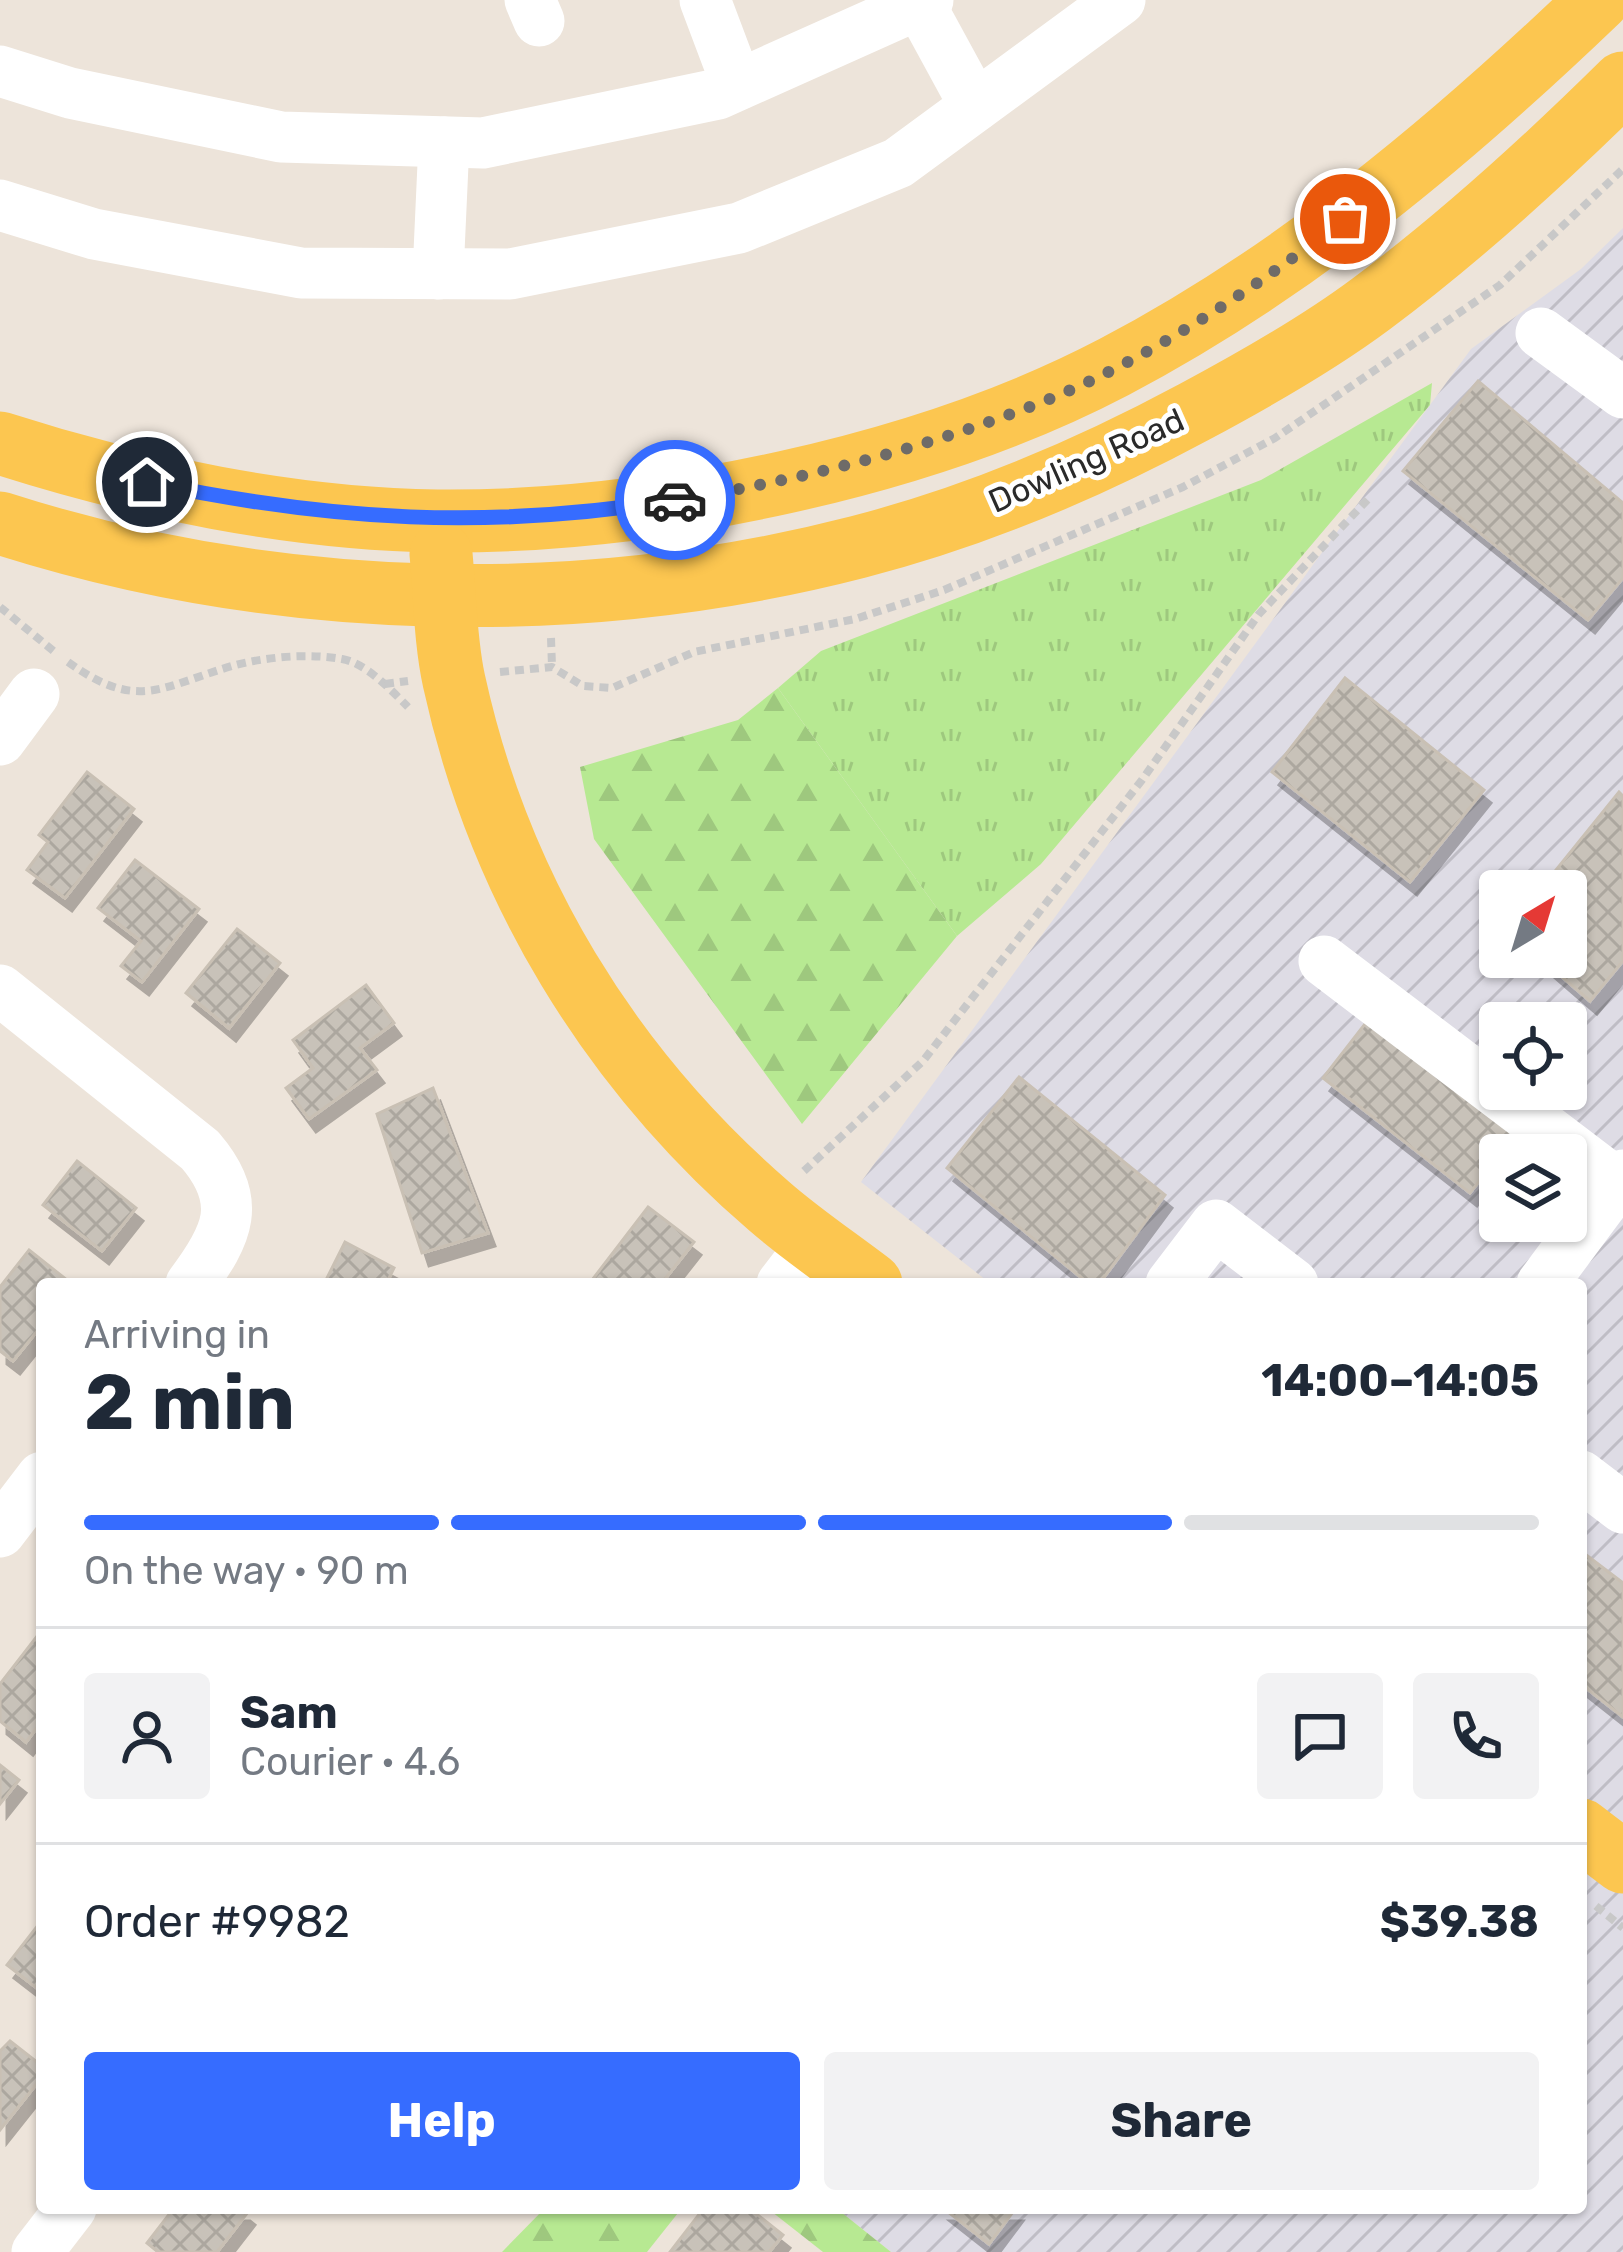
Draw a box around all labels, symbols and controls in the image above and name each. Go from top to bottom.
pin [1294,168,1396,270]
icon: bag [1312,186,1378,252]
street label: Dowling Road [982,400,1190,521]
pin [96,431,198,533]
courier [615,440,735,560]
icon: home [114,449,180,515]
icon: car [642,467,708,533]
north arrow [1479,870,1587,978]
map controls [1479,870,1587,1242]
button: locate [1479,1002,1587,1110]
button: layers [1479,1134,1587,1242]
text: Arriving in [84,1312,270,1358]
text: 14:00–14:05 [1261,1354,1539,1407]
text: 2 min [84,1356,295,1449]
text: On the way · 90 m [84,1548,409,1594]
button: person [84,1673,210,1799]
button: chat [1257,1673,1383,1799]
button: phone [1413,1673,1539,1799]
text: Sam [240,1686,338,1739]
text: Courier · 4.6 [240,1739,460,1785]
text: Order #9982 [84,1895,350,1948]
text: $39.38 [1380,1895,1539,1948]
button: Help [84,2052,800,2190]
button: Share [824,2052,1539,2190]

